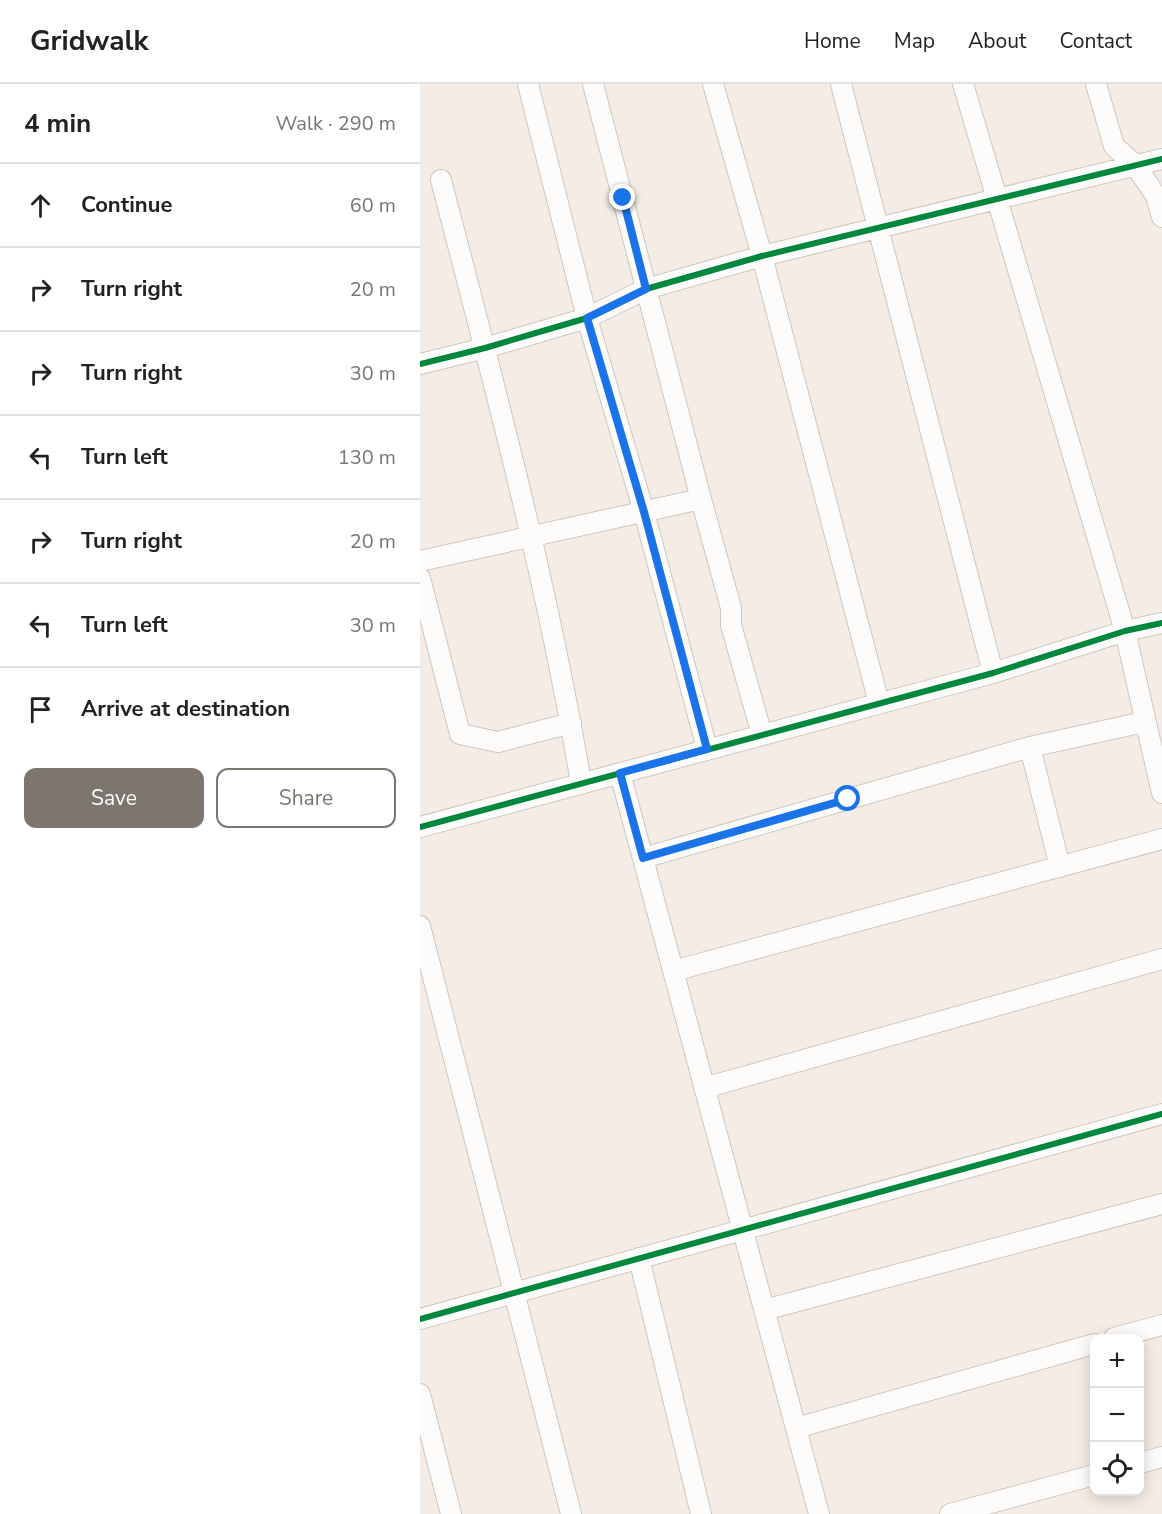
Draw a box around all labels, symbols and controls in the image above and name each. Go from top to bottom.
text: Gridwalk [30,22,148,60]
text: Home [804,27,861,55]
text: Map [894,27,935,55]
text: About [968,27,1026,55]
text: Contact [1059,27,1132,55]
text: 4 min [24,106,91,141]
text: Walk · 290 m [276,110,396,137]
route end [609,184,635,210]
icon: ahead [24,189,57,222]
text: Continue [81,190,172,220]
text: 60 m [350,192,396,219]
icon: right [24,273,57,306]
text: Turn right [81,274,182,304]
text: 20 m [350,276,396,303]
icon: right [24,357,57,390]
text: Turn right [81,358,182,388]
text: 30 m [350,360,396,387]
icon: left [24,441,57,474]
text: Turn left [81,442,168,472]
text: 130 m [338,444,396,471]
icon: right [24,525,57,558]
text: Turn right [81,526,182,556]
text: 20 m [350,528,396,555]
icon: left [24,609,57,642]
text: Turn left [81,610,168,640]
text: 30 m [350,612,396,639]
icon: arrive [24,693,57,726]
text: Arrive at destination [81,694,290,724]
button: Save [24,768,204,828]
button: Share [216,768,396,828]
route start [834,785,860,811]
map controls [1090,1334,1144,1496]
button: + [1090,1334,1144,1388]
button: − [1090,1388,1144,1442]
button: locate [1090,1442,1144,1496]

